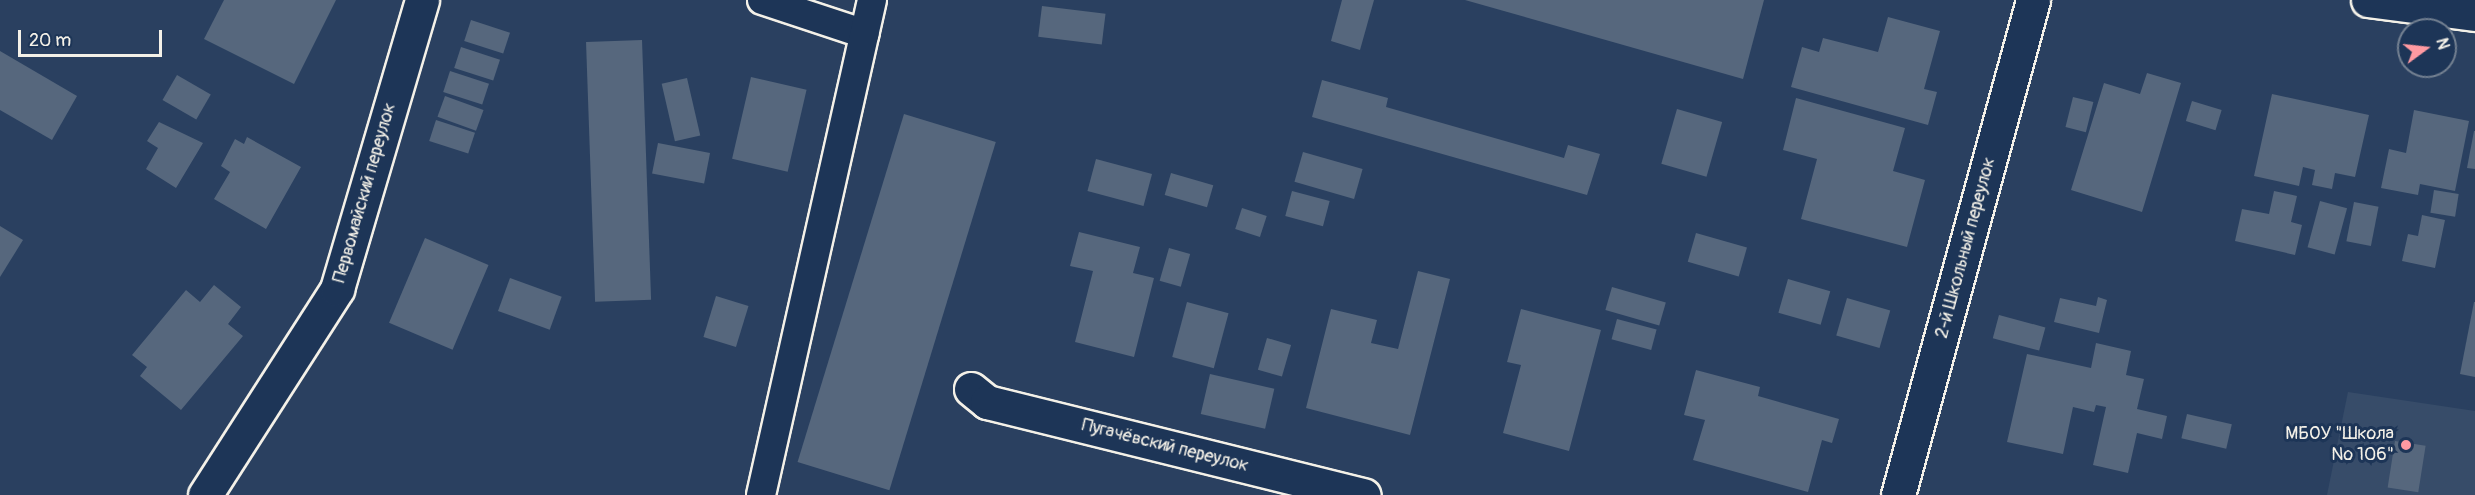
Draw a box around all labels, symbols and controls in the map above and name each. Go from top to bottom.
scale bar [21,18,165,56]
north arrow [2397,18,2457,78]
text: 20 m [29,29,71,52]
text: N [2431,36,2454,52]
street label: Первомайский переулок [329,101,401,285]
street label: 2-й Школьный переулок [1931,155,2001,341]
street label: Пугачёвский переулок [1079,415,1251,477]
place label: МБОУ "Школа № 106" [2285,424,2394,466]
marker: МБОУ "Школа № 106" [2399,438,2413,452]

